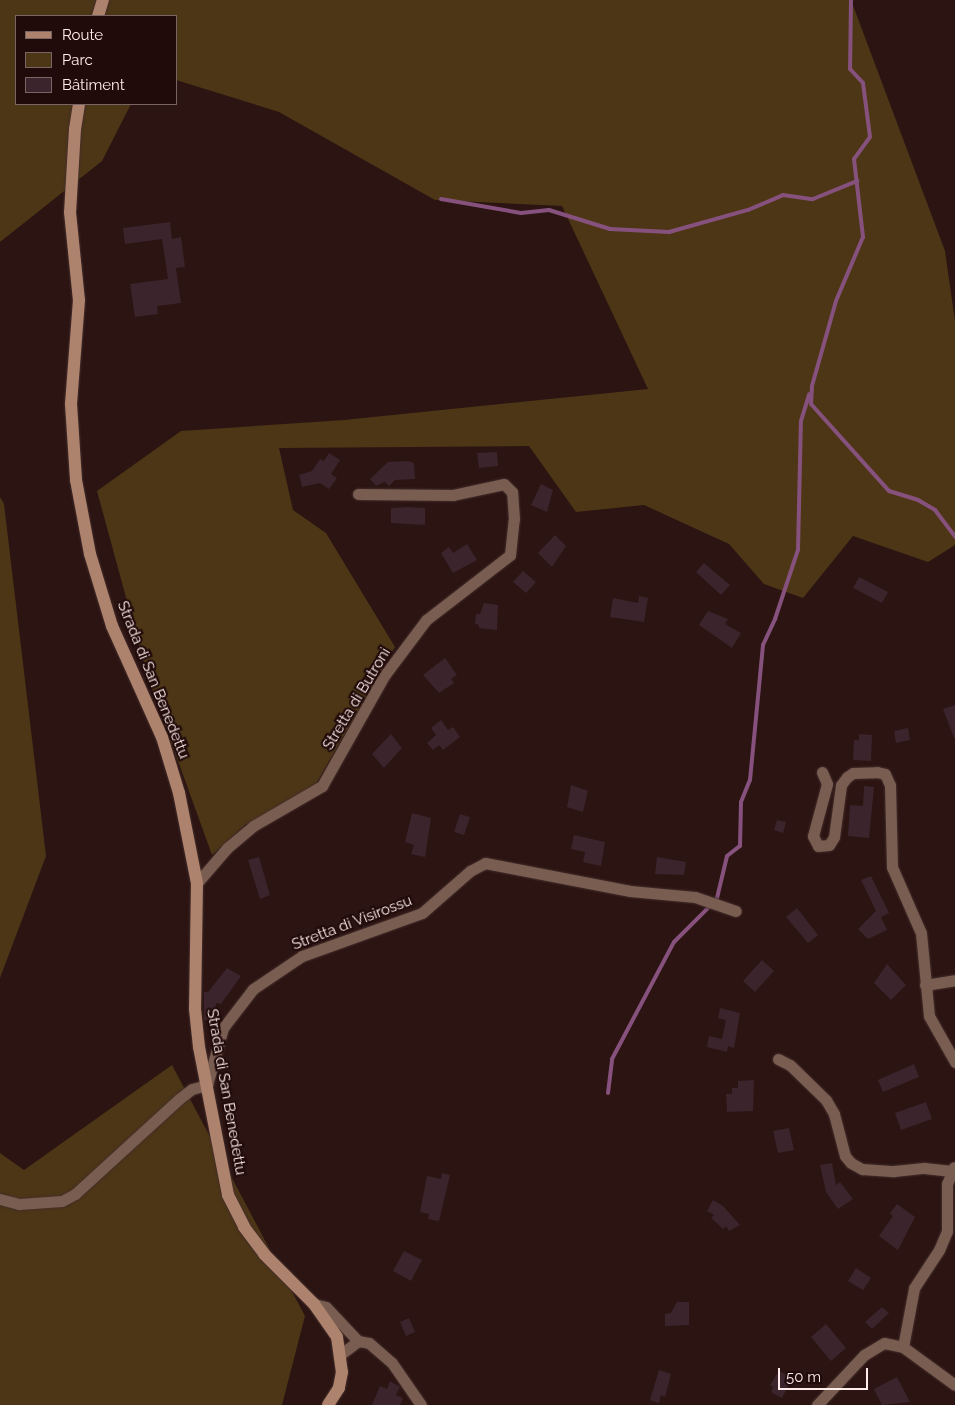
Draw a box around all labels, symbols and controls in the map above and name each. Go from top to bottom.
legend [15,15,178,105]
text: Route [62,26,103,44]
text: Parc [62,51,93,69]
text: Bâtiment [62,76,125,94]
street label: Strada di San Benedettu [113,599,193,761]
street label: Stretta di Butroni [319,645,395,753]
street label: Stretta di Visirossu [289,892,415,954]
street label: Strada di San Benedettu [203,1008,249,1176]
scale bar [780,1358,870,1390]
text: 50 m [786,1368,821,1386]

